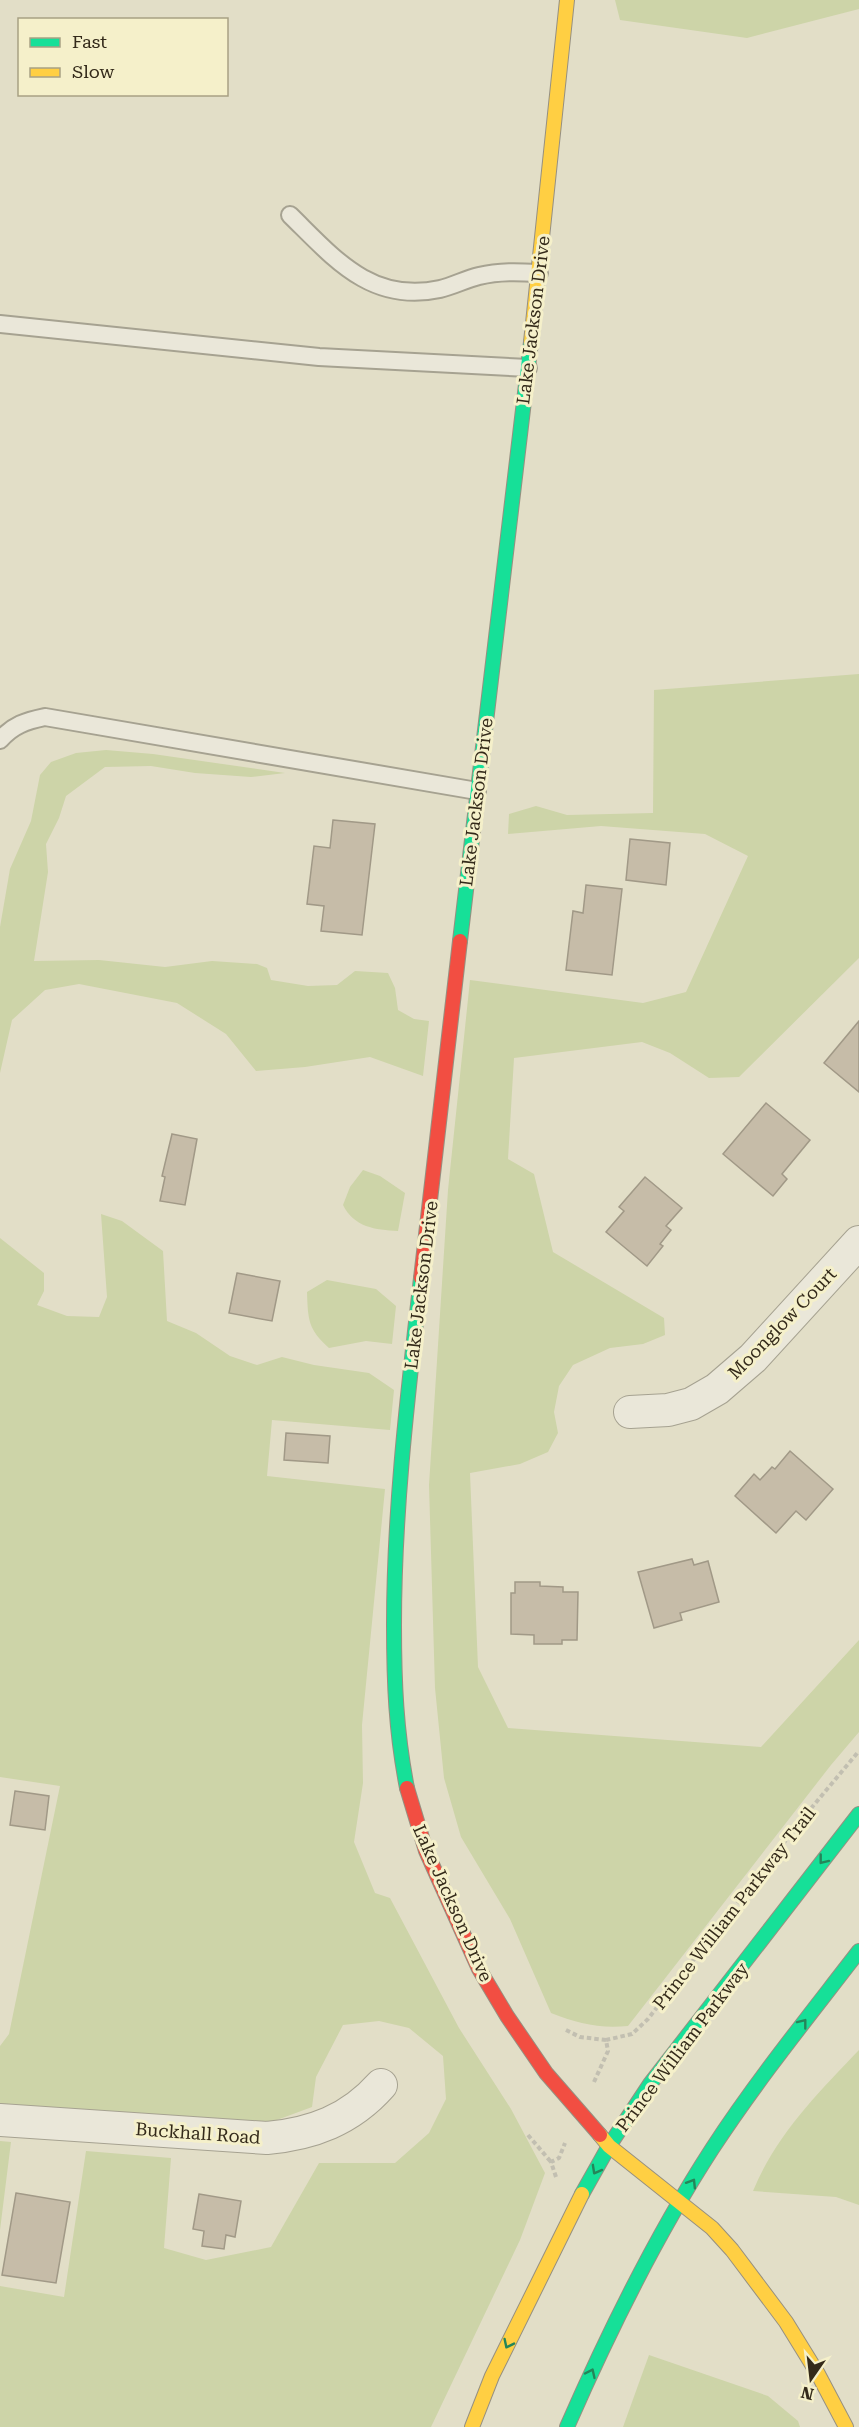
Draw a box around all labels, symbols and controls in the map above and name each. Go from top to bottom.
legend [18,18,228,96]
text: Fast [72,31,107,52]
text: Slow [72,61,114,82]
street label: Lake Jackson Drive [512,234,554,405]
street label: Lake Jackson Drive [455,716,497,887]
street label: Lake Jackson Drive [400,1199,442,1370]
street label: Moonglow Court [724,1263,841,1383]
street label: Prince William Parkway Trail [648,1802,820,2013]
street label: Lake Jackson Drive [409,1821,497,1985]
one-way arrow [820,1854,831,1865]
street label: Prince William Parkway [611,1958,753,2136]
one-way arrow [796,2019,807,2030]
street label: Buckhall Road [135,2118,262,2148]
one-way arrow [592,2163,603,2174]
one-way arrow [685,2179,697,2189]
one-way arrow [504,2337,516,2348]
north arrow [781,2349,841,2409]
one-way arrow [583,2369,595,2380]
text: N [799,2382,816,2404]

